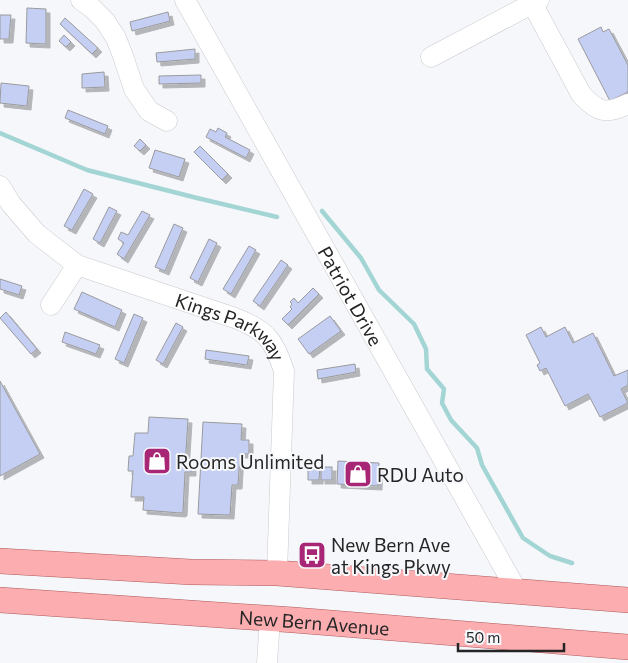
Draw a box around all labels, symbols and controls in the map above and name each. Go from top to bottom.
street label: Patriot Drive [314,242,388,349]
street label: Kings Parkway [173,287,291,364]
shop icon: Rooms Unlimited [142,446,172,476]
place label: Rooms Unlimited [176,450,324,473]
shop icon: RDU Auto [343,459,373,489]
place label: RDU Auto [377,463,464,486]
place label: New Bern Ave at Kings Pkwy [331,533,451,578]
bus stop icon: New Bern Ave at Kings Pkwy [297,540,327,570]
street label: New Bern Avenue [238,605,390,639]
scale bar [458,620,564,652]
text: 50 m [466,628,500,646]

